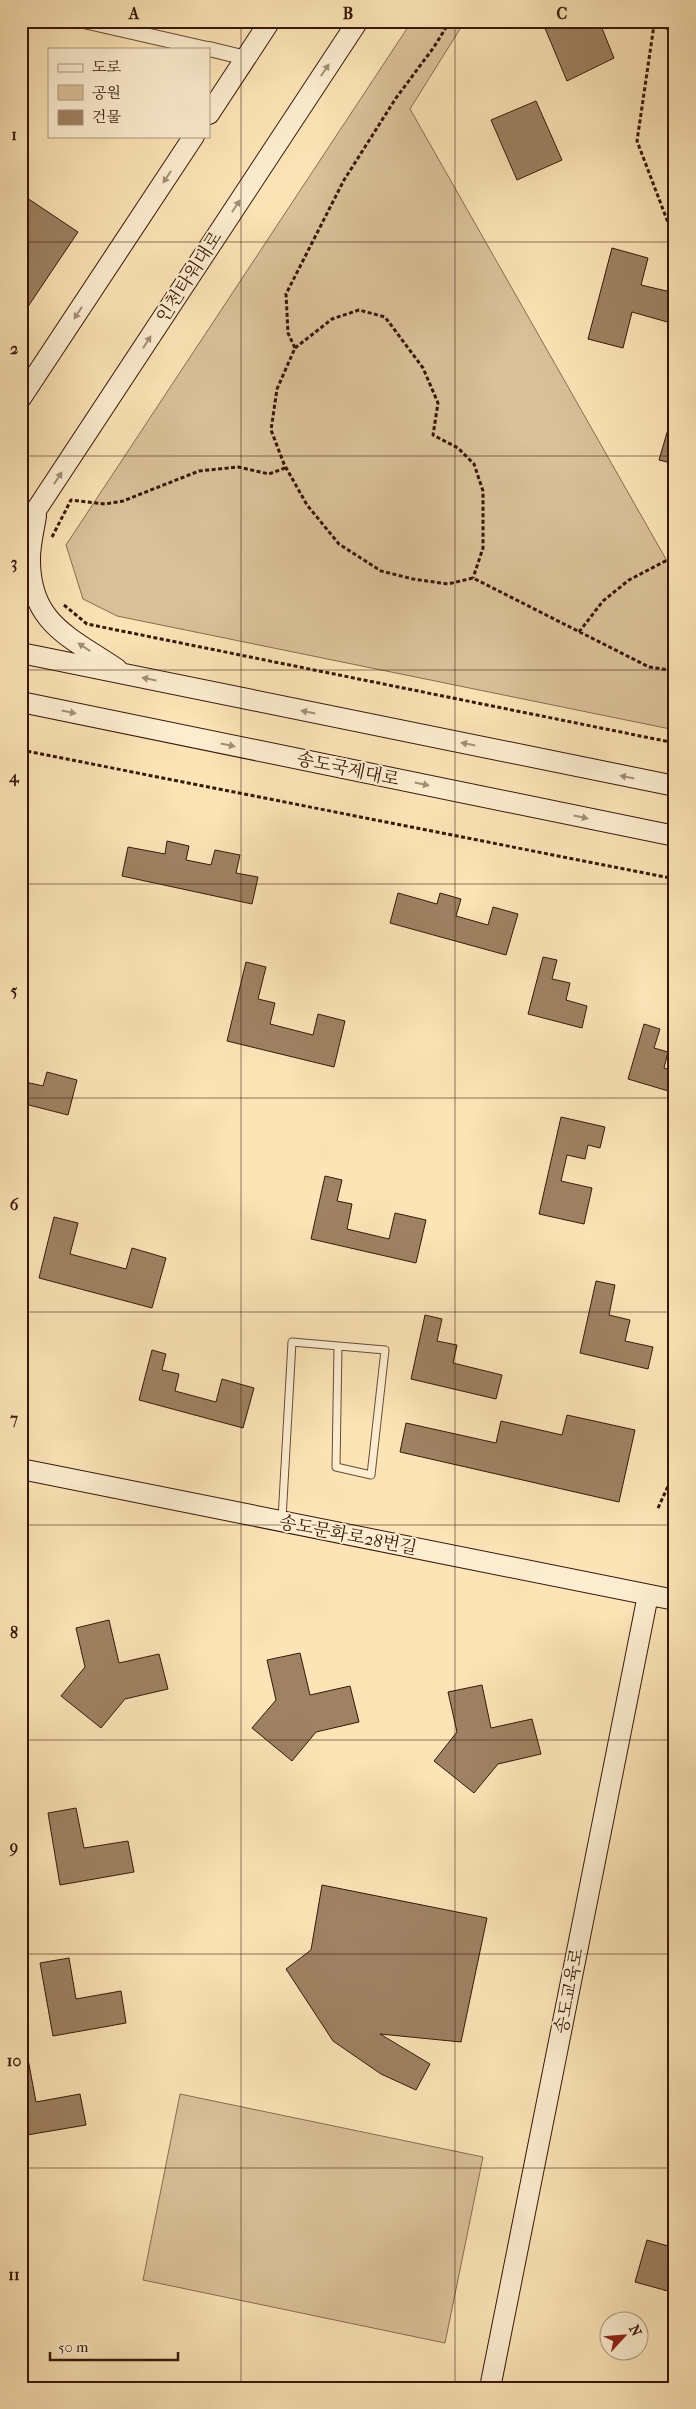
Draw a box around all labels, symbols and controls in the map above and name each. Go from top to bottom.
text: A [128,4,140,23]
text: B [343,4,353,23]
text: C [557,4,568,23]
legend [48,48,210,138]
text: 도로 [92,58,121,76]
one-way arrow [320,64,330,77]
text: 공원 [92,84,121,102]
text: 건물 [92,108,121,126]
text: 1 [11,125,17,144]
one-way arrow [162,170,172,184]
one-way arrow [231,199,241,213]
street label: 인천타워대로 [152,228,227,327]
one-way arrow [73,306,83,319]
one-way arrow [142,335,151,349]
text: 2 [10,339,18,358]
one-way arrow [53,471,62,485]
text: 3 [11,553,17,573]
one-way arrow [78,642,91,652]
one-way arrow [141,675,157,683]
one-way arrow [61,708,77,716]
one-way arrow [301,708,316,716]
one-way arrow [460,740,475,748]
one-way arrow [221,741,237,749]
street label: 송도국제대로 [295,748,401,791]
text: 4 [8,767,20,787]
one-way arrow [619,772,635,780]
one-way arrow [414,780,429,788]
one-way arrow [573,813,588,821]
text: 5 [11,981,18,1000]
text: 6 [10,1195,19,1214]
text: 7 [9,1409,18,1428]
street label: 송도문화로28번길 [277,1512,419,1559]
text: 8 [10,1623,18,1642]
text: 9 [9,1837,18,1857]
street label: 송도교육로 [551,1946,588,2036]
text: 10 [7,2051,21,2070]
text: 11 [8,2265,20,2284]
north arrow [598,2312,648,2362]
text: N [625,2322,645,2339]
scale bar [50,2329,178,2361]
text: 50 m [58,2338,89,2356]

